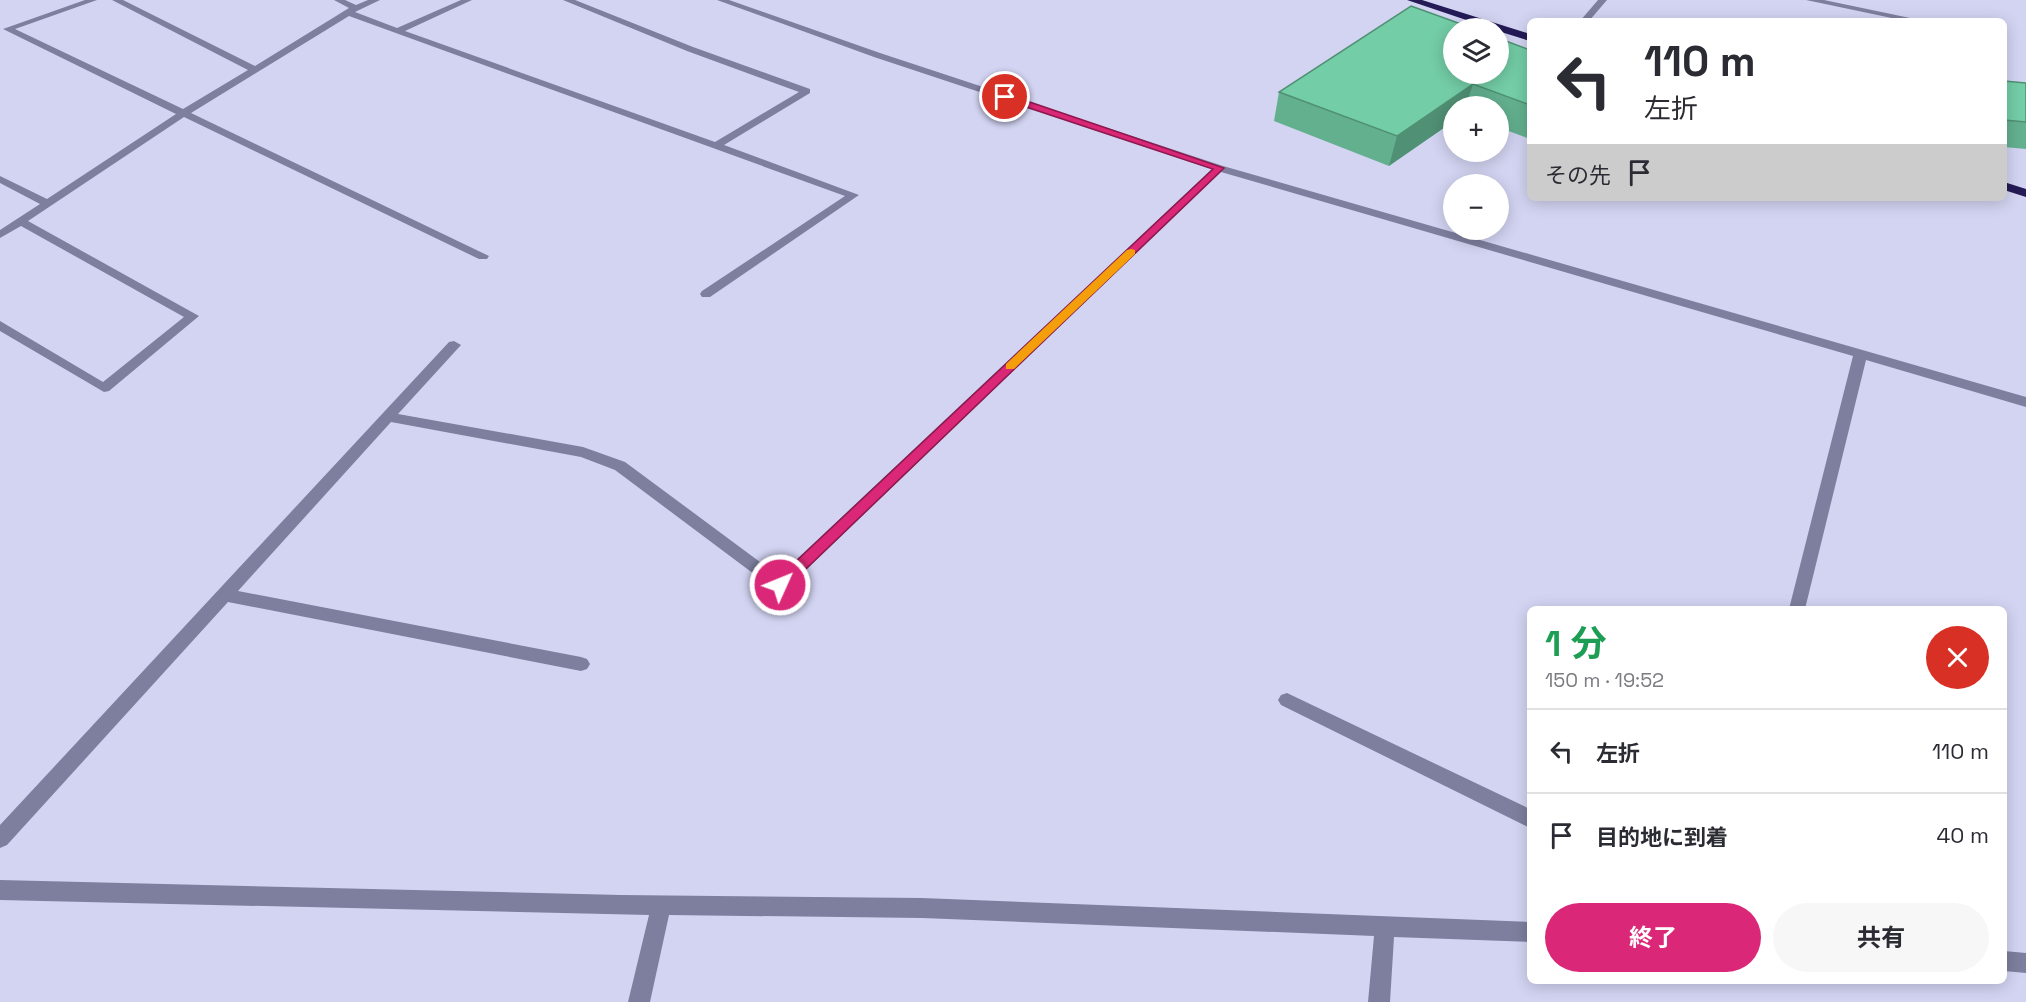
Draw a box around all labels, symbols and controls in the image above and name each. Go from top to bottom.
map controls [1443,18,1509,240]
button: layers [1443,18,1509,84]
text: 110 m [1644,35,1756,88]
icon: left [1545,42,1623,120]
pin [979,71,1030,122]
icon: arrive [988,80,1021,113]
text: 左折 [1644,91,1698,126]
button: + [1443,96,1509,162]
icon: arrive [1623,156,1656,189]
text: その先 [1545,161,1611,189]
button: − [1443,174,1509,240]
position arrow [748,553,812,617]
text: 1 分 [1545,621,1606,667]
button: close [1926,626,1989,689]
text: 150 m · 19:52 [1545,667,1664,693]
icon: left [1545,735,1578,768]
text: 110 m [1932,737,1989,765]
text: 左折 [1596,739,1640,767]
icon: arrive [1545,819,1578,852]
text: 40 m [1937,821,1989,849]
text: 目的地に到着 [1596,823,1728,851]
button: 終了 [1545,903,1761,972]
button: 共有 [1773,903,1989,972]

